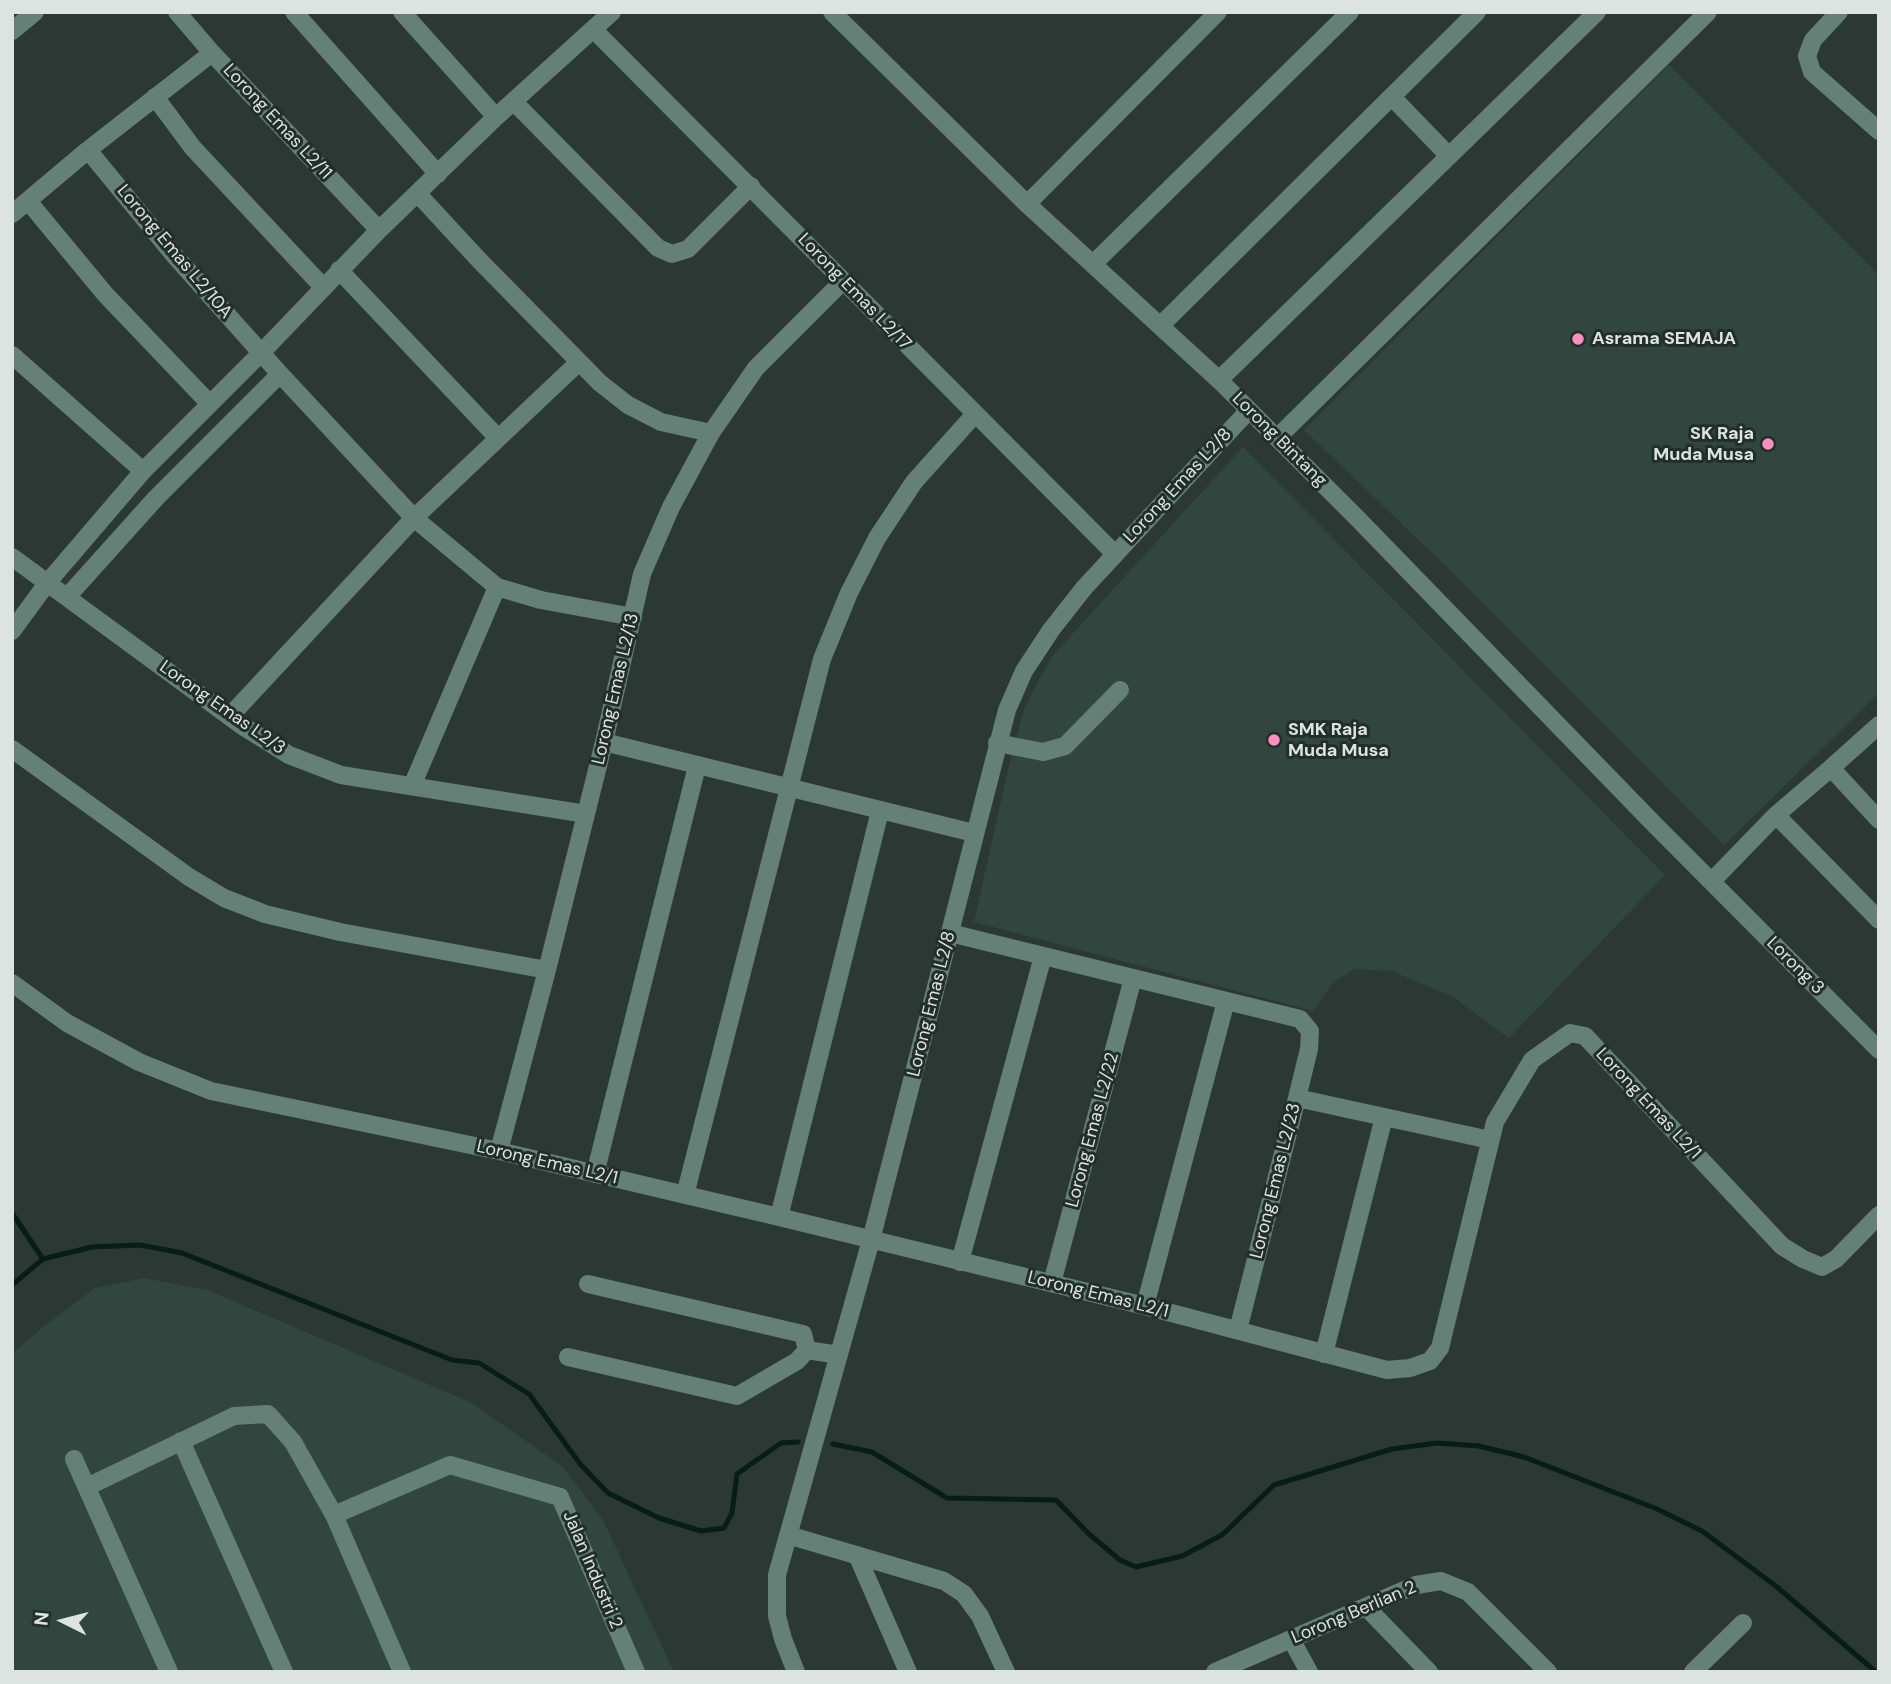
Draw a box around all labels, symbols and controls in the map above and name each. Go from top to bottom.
street label: Lorong Emas L2/11 [218,60,336,184]
street label: Lorong Emas L2/10A [112,181,236,323]
street label: Lorong Emas L2/17 [793,229,915,355]
place label: Asrama SEMAJA [1592,328,1736,350]
marker: Asrama SEMAJA [1570,331,1586,347]
street label: Lorong Bintang [1227,388,1331,492]
place label: SK Raja Muda Musa [1653,423,1754,466]
street label: Lorong Emas L2/8 [1119,424,1237,548]
marker: SK Raja Muda Musa [1760,436,1776,452]
street label: Lorong Emas L2/13 [588,611,644,767]
street label: Lorong Emas L2/3 [155,657,289,759]
place label: SMK Raja Muda Musa [1288,719,1389,762]
marker: SMK Raja Muda Musa [1266,732,1282,748]
street label: Lorong Emas L2/8 [903,929,961,1079]
street label: Lorong 3 [1762,933,1828,999]
street label: Lorong Emas L2/1 [1591,1044,1705,1164]
street label: Lorong Emas L2/22 [1062,1050,1124,1210]
street label: Lorong Emas L2/23 [1246,1101,1306,1261]
street label: Lorong Emas L2/1 [474,1136,620,1190]
street label: Lorong Emas L2/1 [1025,1267,1171,1323]
street label: Jalan Industri 2 [557,1508,627,1632]
street label: Lorong Berlian 2 [1288,1577,1420,1649]
north arrow [28,1586,98,1656]
text: N [28,1611,55,1627]

